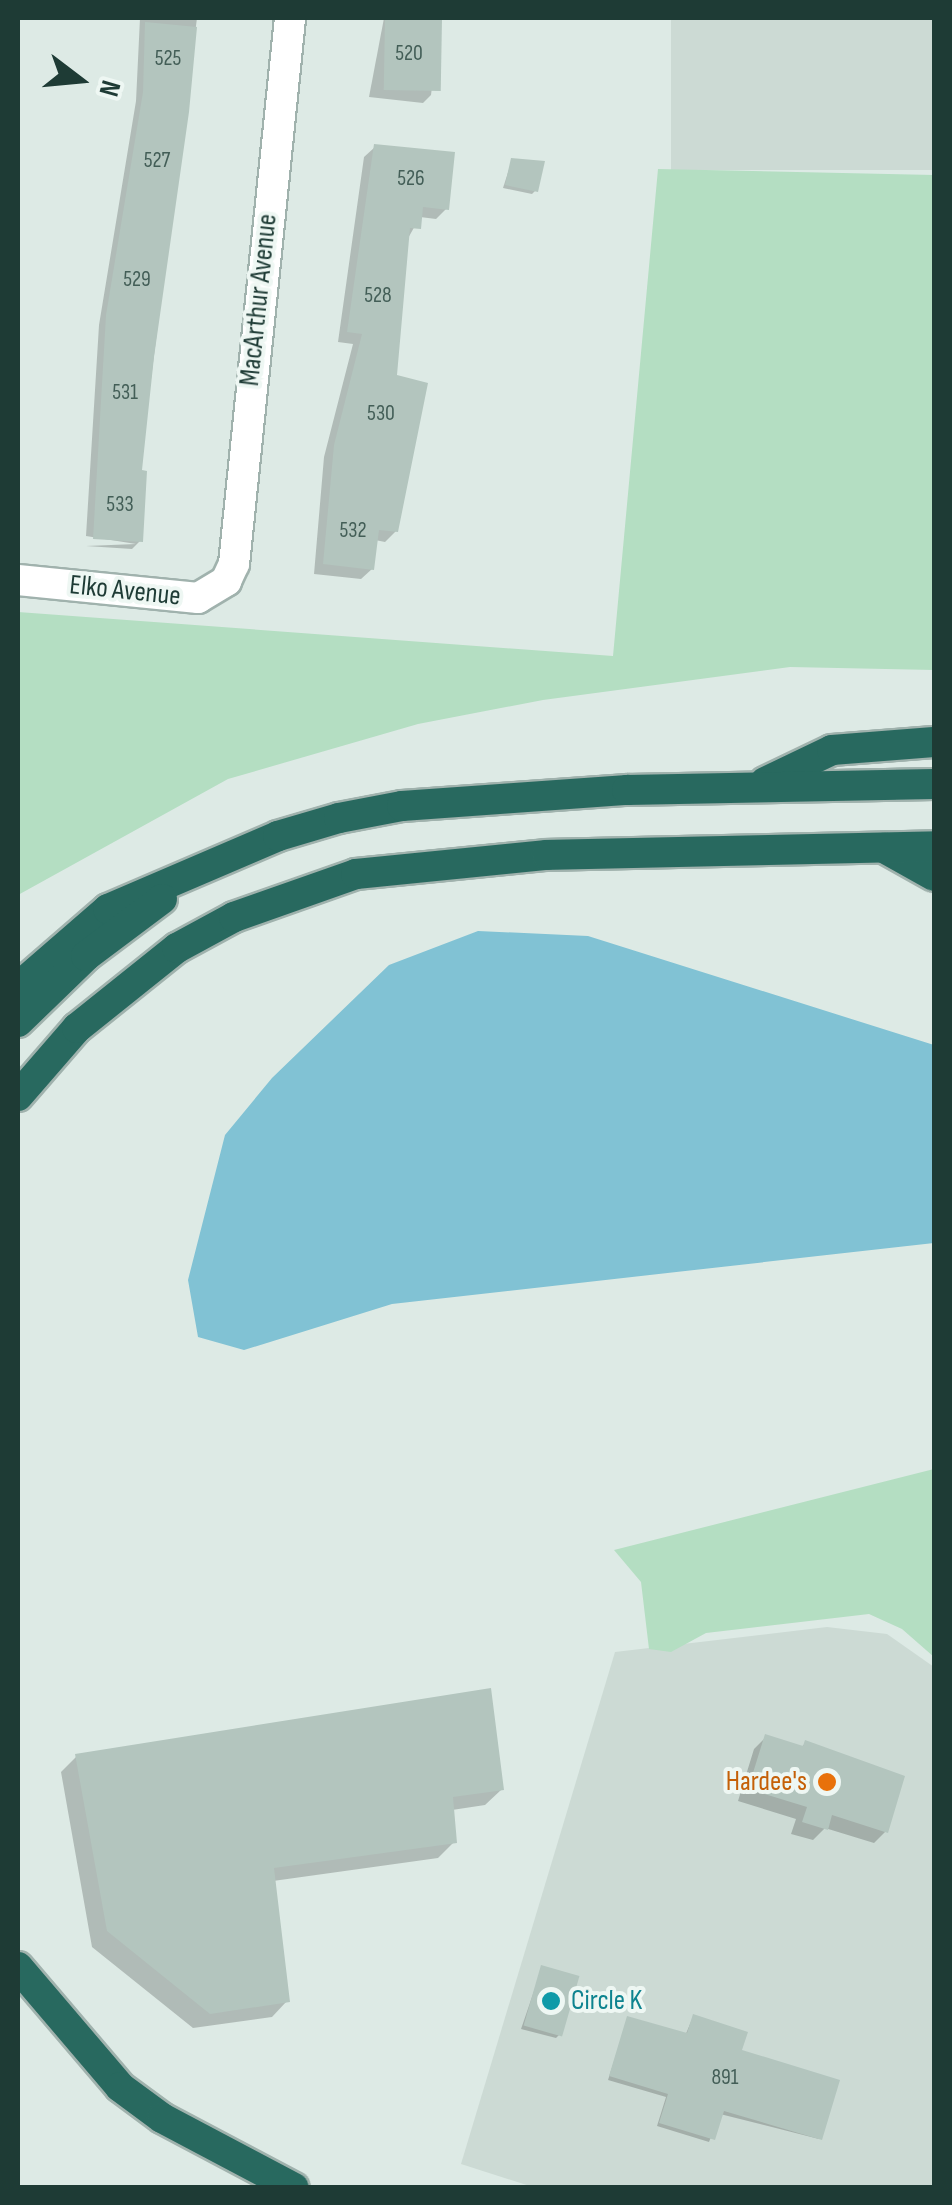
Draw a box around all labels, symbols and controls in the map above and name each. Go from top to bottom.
north arrow [30,30,130,130]
house number: 520 [395,41,423,67]
house number: 525 [155,46,181,72]
text: N [91,77,127,100]
house number: 527 [144,148,170,174]
house number: 526 [397,166,425,192]
street label: MacArthur Avenue [233,212,285,388]
house number: 529 [123,267,151,293]
house number: 528 [364,283,392,309]
house number: 531 [112,380,138,406]
house number: 530 [367,401,395,427]
house number: 533 [106,492,134,518]
house number: 532 [339,518,367,544]
street label: Elko Avenue [68,568,182,614]
place label: Hardee's [726,1765,807,1799]
marker: Hardee's [816,1771,838,1793]
place label: Circle K [571,1984,642,2018]
marker: Circle K [540,1990,562,2012]
house number: 891 [711,2065,739,2091]

